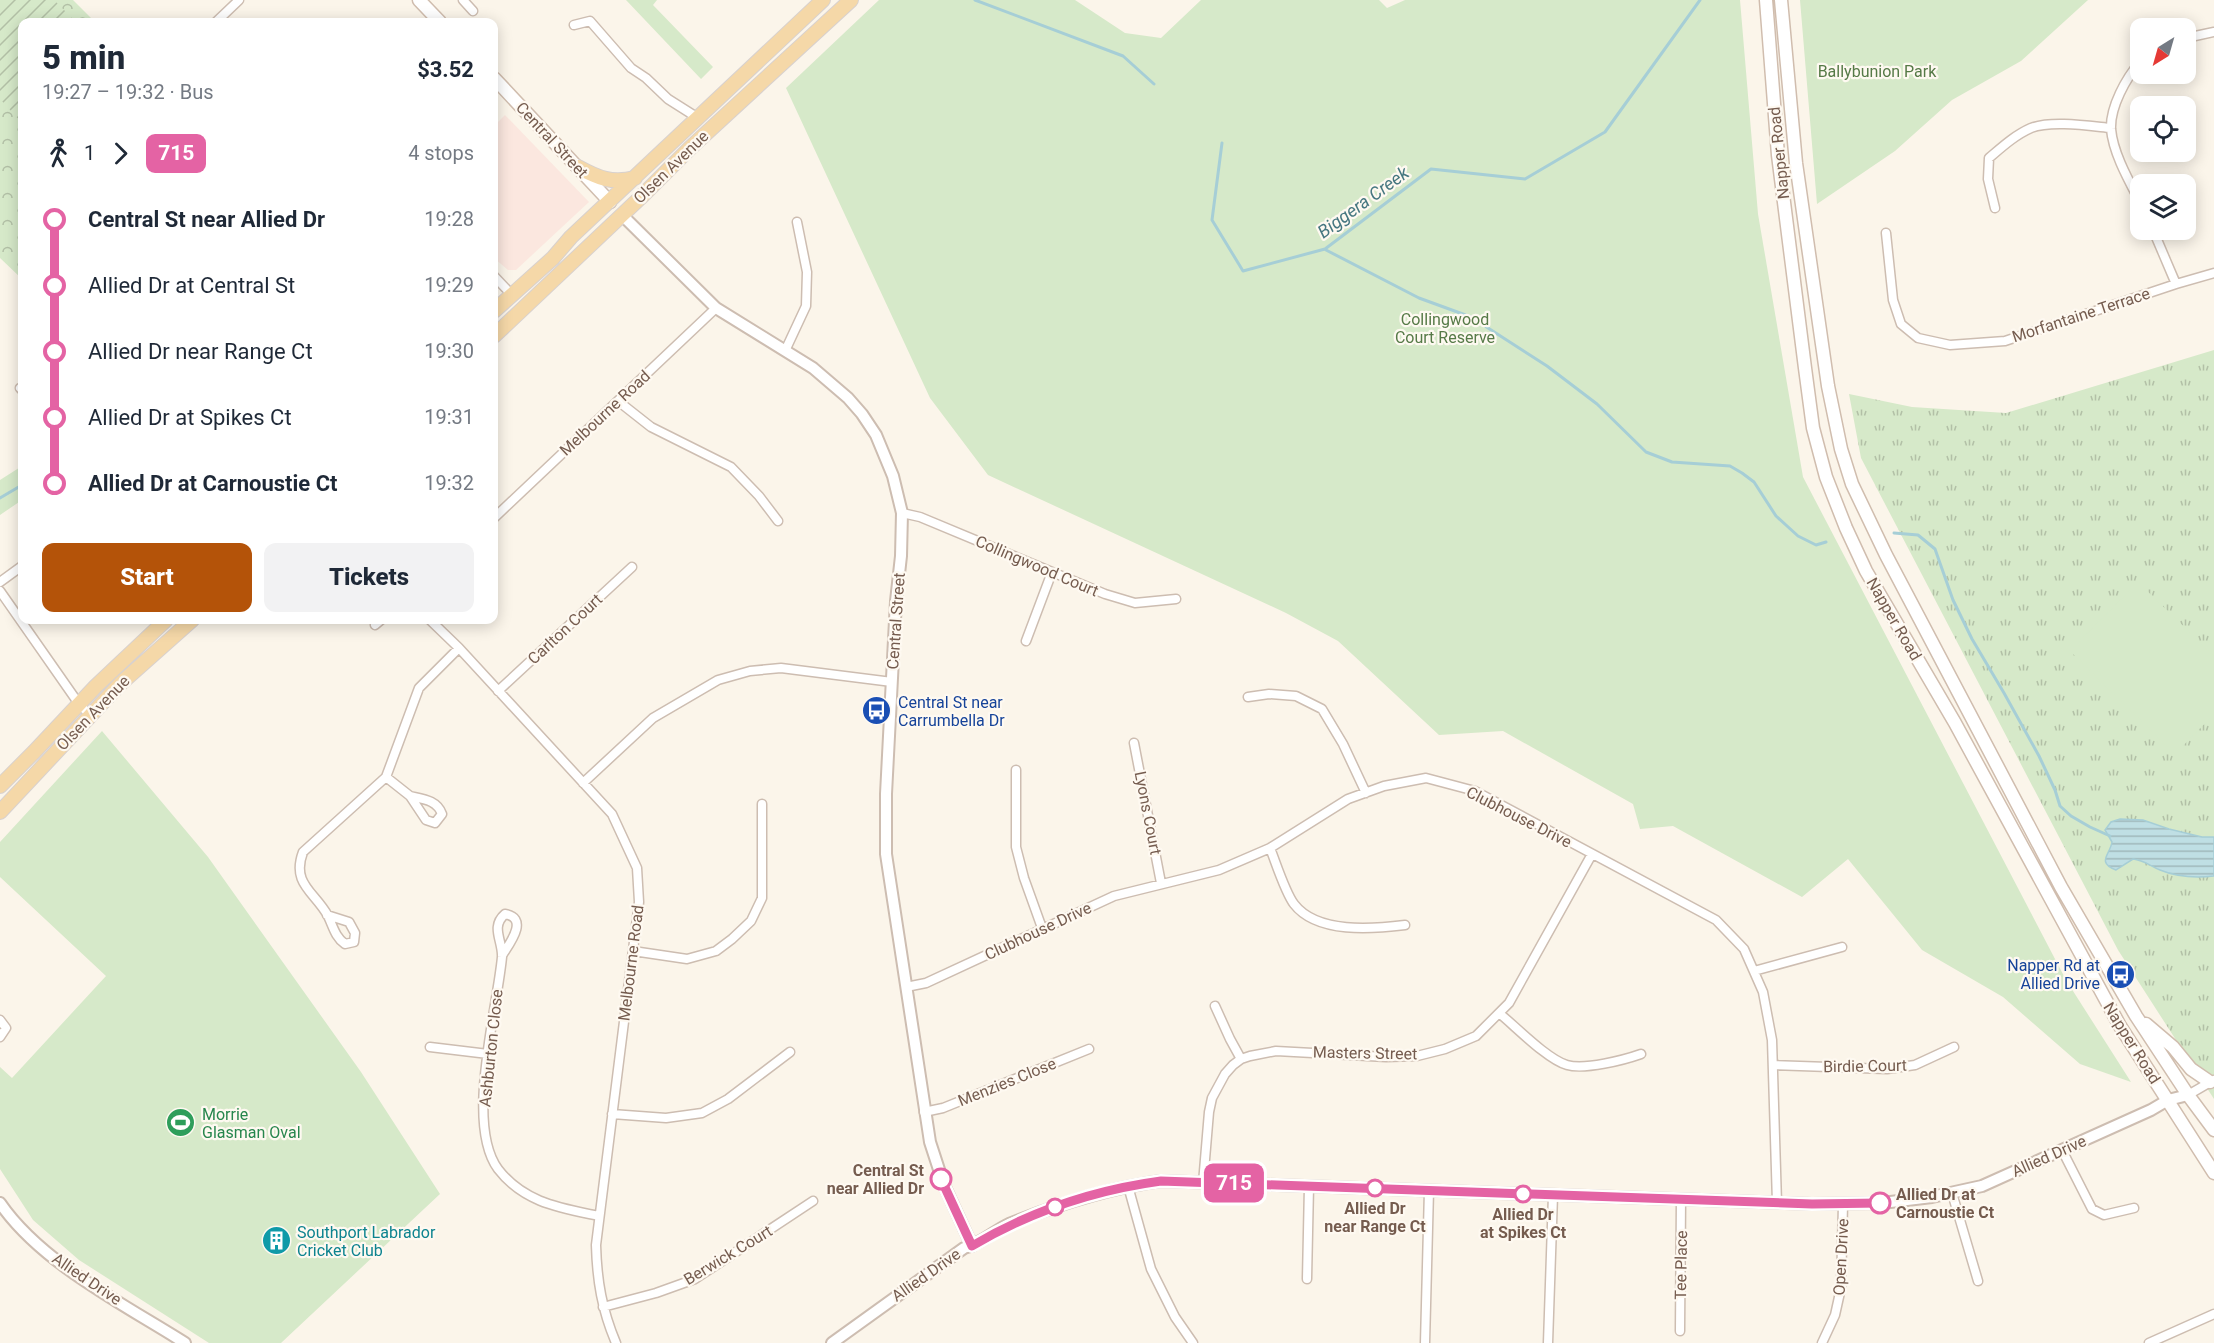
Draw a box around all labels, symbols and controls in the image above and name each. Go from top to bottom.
north arrow [2130,18,2196,84]
map controls [2130,18,2196,240]
text: 5 min [42,38,125,77]
text: $3.52 [417,57,474,82]
park label: Ballybunion Park [1818,62,1937,81]
text: 19:27 – 19:32 · Bus [42,80,214,104]
button: locate [2130,96,2196,162]
street label: Central Street [512,98,592,182]
street label: Napper Road [1765,106,1793,200]
street label: Olsen Avenue [630,127,712,207]
icon: walk [42,137,75,170]
icon: forward [104,137,137,170]
text: 1 [84,141,95,165]
text: 715 [158,141,194,165]
text: 4 stops [408,141,474,165]
water label: Biggera Creek [1313,161,1414,242]
button: layers [2130,174,2196,240]
text: Central St near Allied Dr [88,207,325,232]
text: 19:28 [424,207,474,231]
text: Allied Dr at Central St [88,273,295,298]
text: 19:29 [424,273,474,297]
street label: Morfantaine Terrace [2010,284,2152,346]
park label: Collingwood Court Reserve [1395,310,1495,347]
text: Allied Dr near Range Ct [88,339,313,364]
text: 19:30 [424,339,474,363]
street label: Melbourne Road [556,366,654,460]
text: Allied Dr at Spikes Ct [88,405,292,430]
text: 19:31 [424,405,474,429]
text: Allied Dr at Carnoustie Ct [88,471,338,496]
text: 19:32 [424,471,474,495]
street label: Collingwood Court [973,532,1101,600]
button: Start [42,543,252,612]
button: Tickets [264,543,474,612]
street label: Central Street [883,572,909,670]
street label: Napper Road [1863,574,1925,664]
street label: Carlton Court [524,590,606,668]
street label: Olsen Avenue [53,672,133,754]
place label: Central St near Carrumbella Dr [898,693,1005,730]
bus stop icon: Central St near Carrumbella Dr [861,695,893,727]
street label: Lyons Court [1131,770,1165,856]
street label: Clubhouse Drive [1463,782,1575,852]
street label: Clubhouse Drive [982,898,1094,964]
street label: Melbourne Road [614,904,648,1022]
place label: Napper Rd at Allied Drive [2007,956,2100,993]
bus stop icon: Napper Rd at Allied Drive [2105,958,2137,990]
street label: Ashburton Close [475,988,507,1108]
street label: Napper Road [2099,999,2165,1087]
street label: Masters Street [1313,1043,1417,1063]
street label: Menzies Close [955,1054,1059,1110]
street label: Birdie Court [1823,1056,1907,1076]
place label: Morrie Glasman Oval [202,1105,301,1142]
sports icon: Morrie Glasman Oval [165,1107,197,1139]
street label: Allied Drive [2009,1131,2089,1181]
place label: Central St near Allied Dr [827,1161,925,1198]
line badge: 715 [1200,1164,1268,1202]
marker: Central St near Allied Dr [930,1168,952,1190]
text: 715 [1216,1171,1252,1195]
marker: Allied Dr near Range Ct [1366,1179,1384,1197]
marker: Allied Dr at Spikes Ct [1514,1185,1532,1203]
place label: Allied Dr at Carnoustie Ct [1896,1185,1995,1222]
marker: Allied Dr at Carnoustie Ct [1869,1192,1891,1214]
unlabelled marker [1046,1198,1064,1216]
place label: Allied Dr near Range Ct [1324,1199,1426,1236]
place label: Allied Dr at Spikes Ct [1480,1205,1567,1242]
street label: Open Drive [1829,1218,1853,1296]
street label: Berwick Court [680,1221,776,1289]
place label: Southport Labrador Cricket Club [297,1223,436,1260]
building icon: Southport Labrador Cricket Club [260,1225,292,1257]
street label: Tee Place [1671,1230,1691,1300]
street label: Allied Drive [888,1244,964,1306]
street label: Allied Drive [49,1249,125,1309]

